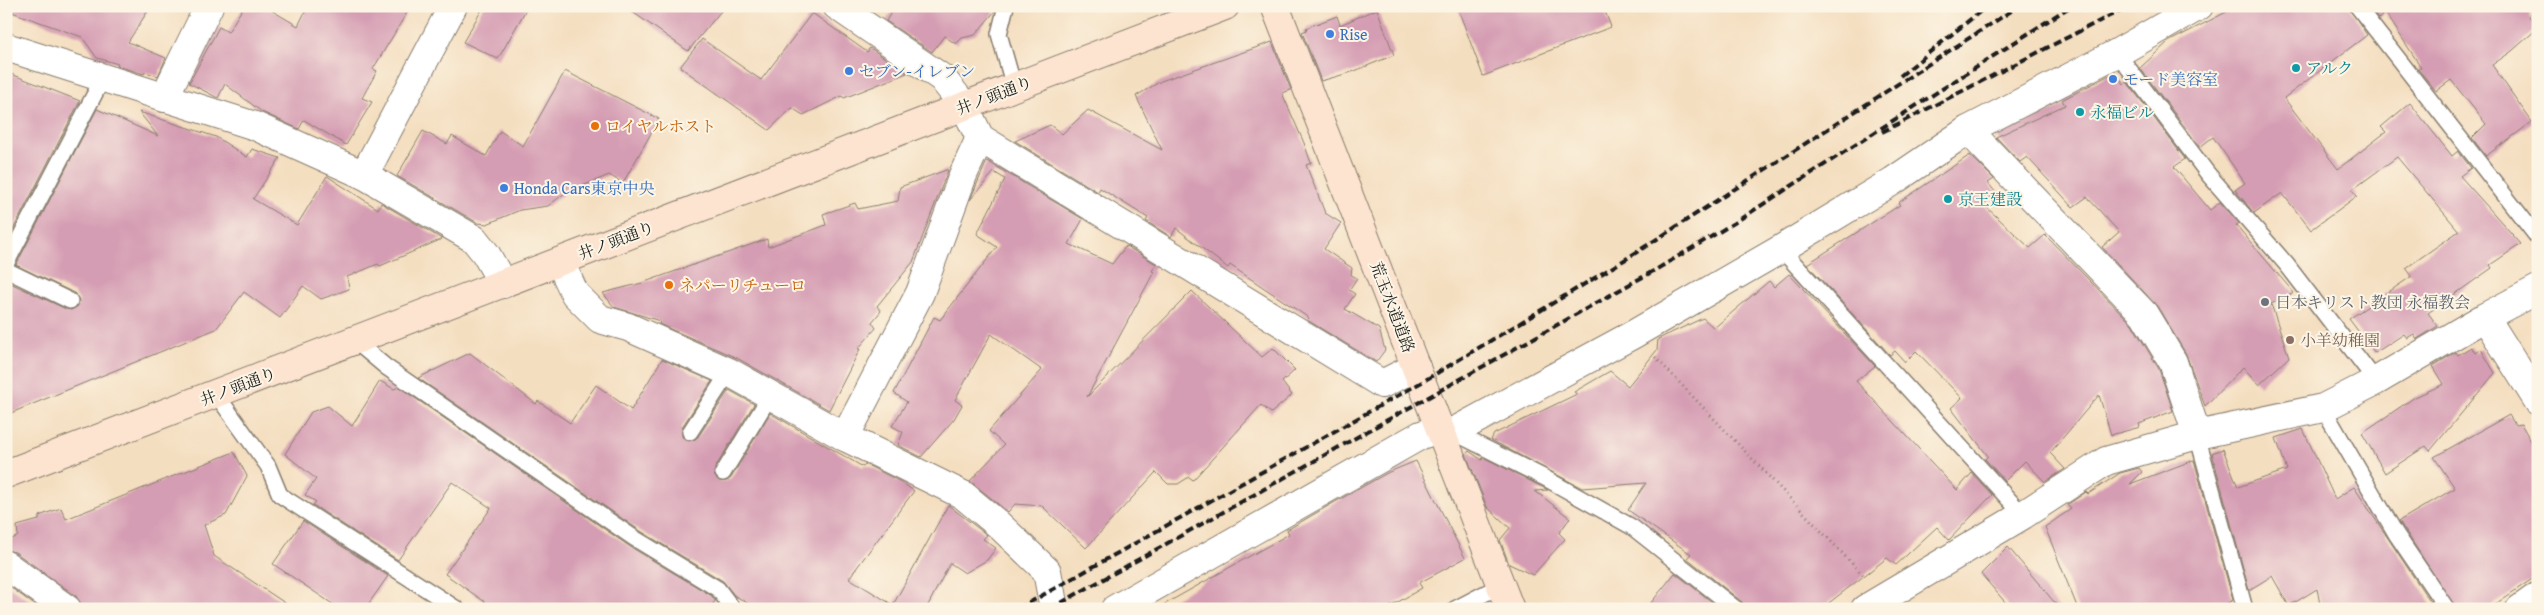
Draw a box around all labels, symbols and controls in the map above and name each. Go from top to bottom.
place label: Rise [1340,22,1368,46]
marker: Rise [1324,28,1336,40]
place label: アルク [2306,56,2353,80]
place label: セブン-イレブン [859,59,975,83]
marker: アルク [2290,62,2302,74]
marker: セブン-イレブン [843,65,855,77]
place label: モード美容室 [2123,67,2218,91]
street label: 井ノ頭通り [952,69,1036,121]
marker: モード美容室 [2107,73,2119,85]
place label: 永福ビル [2090,100,2154,124]
marker: 永福ビル [2074,106,2086,118]
place label: ロイヤルホスト [605,114,716,138]
marker: ロイヤルホスト [589,120,601,132]
place label: Honda Cars東京中央 [514,176,655,200]
marker: Honda Cars東京中央 [498,182,510,194]
place label: 京王建設 [1958,187,2022,211]
marker: 京王建設 [1942,193,1954,205]
street label: 井ノ頭通り [574,214,658,266]
street label: 荒玉水道道路 [1365,258,1421,356]
place label: ネパーリチューロ [679,273,806,297]
marker: ネパーリチューロ [663,279,675,291]
place label: 日本キリスト教団 永福教会 [2275,290,2470,314]
marker: 日本キリスト教団 永福教会 [2259,296,2271,308]
place label: 小羊幼稚園 [2300,328,2380,352]
marker: 小羊幼稚園 [2284,334,2296,346]
street label: 井ノ頭通り [196,360,280,412]

